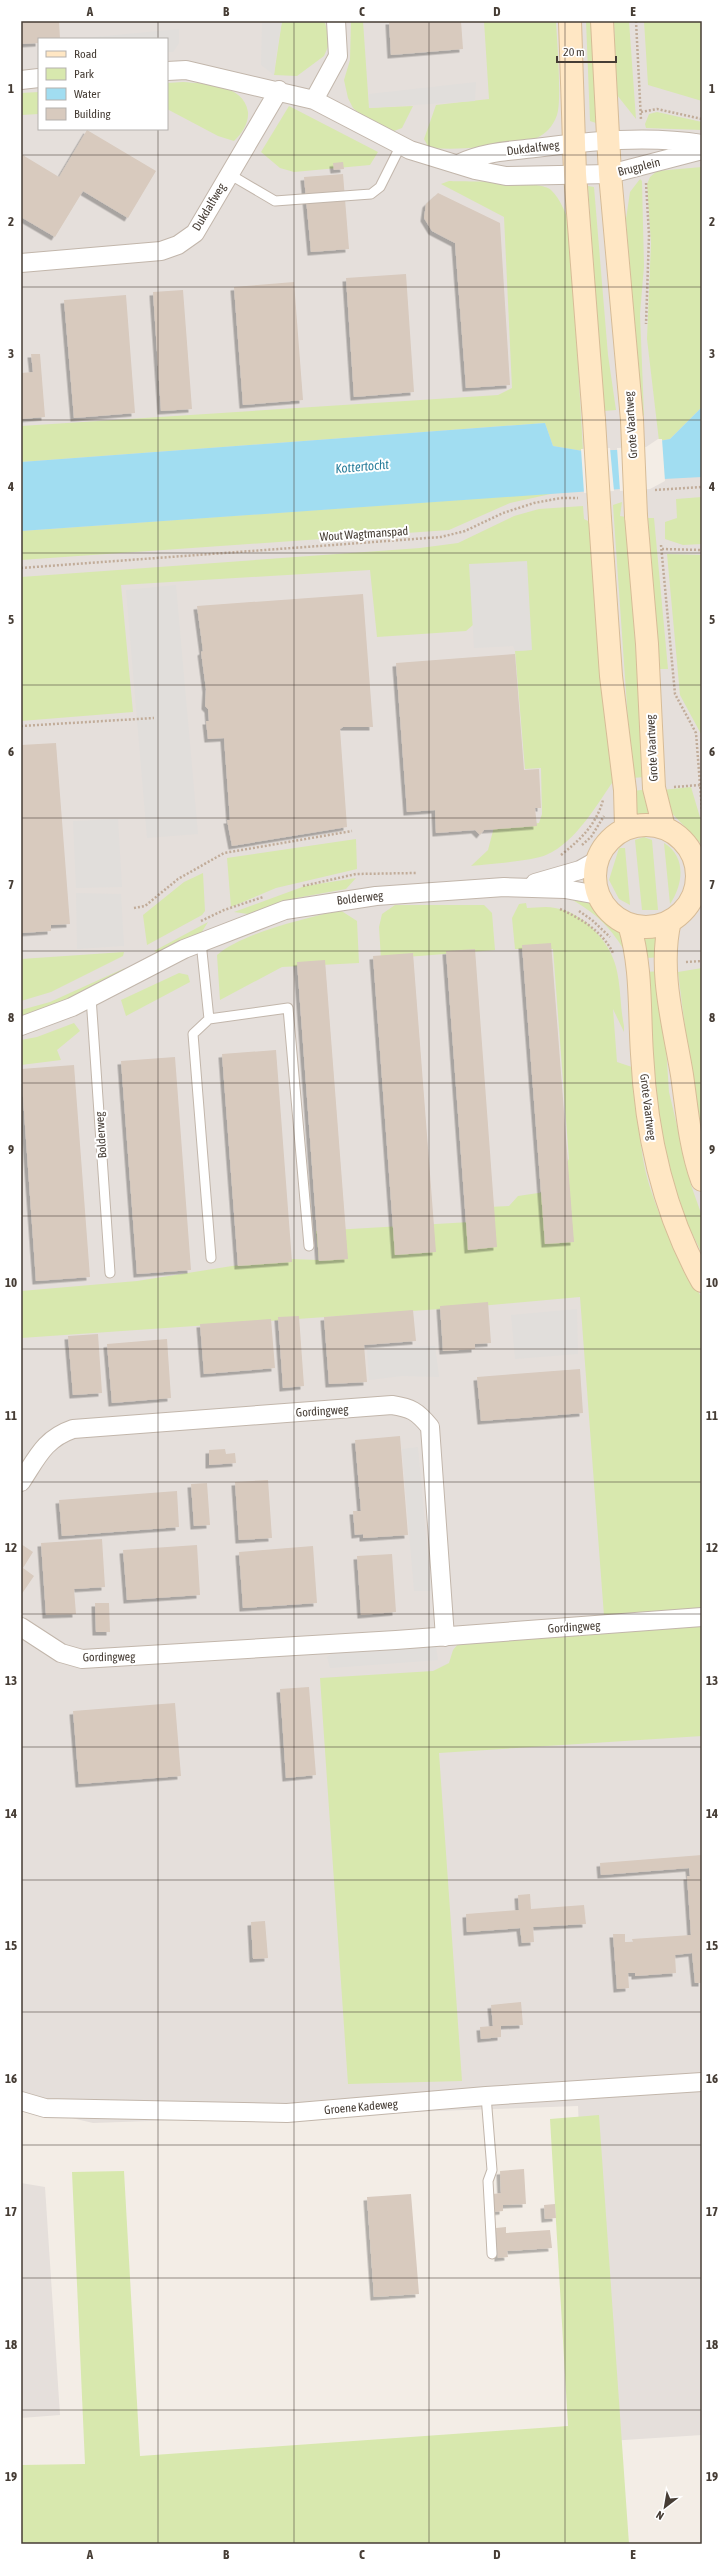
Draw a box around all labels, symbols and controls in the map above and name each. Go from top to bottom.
text: A [86,4,94,19]
text: B [223,4,230,19]
text: C [359,4,365,19]
text: D [493,4,501,19]
text: E [630,4,636,19]
legend [38,38,168,130]
scale bar [557,38,616,64]
text: 20 m [563,45,585,59]
text: Road [74,47,97,61]
text: Park [74,67,95,81]
text: 1 [8,81,14,96]
text: 1 [709,81,715,96]
text: Water [74,87,101,101]
text: Building [74,107,112,121]
street label: Dukdalfweg [506,138,561,158]
street label: Brugplein [616,155,662,179]
street label: Dukdalfweg [189,180,229,233]
text: 2 [8,214,14,229]
text: 2 [709,214,715,229]
text: 3 [8,346,14,361]
text: 3 [709,346,715,361]
street label: Grote Vaartweg [622,390,640,459]
water label: Kottertocht [335,457,390,476]
text: 4 [7,479,14,494]
text: 4 [708,479,715,494]
street label: Wout Wagtmanspad [319,524,409,544]
text: 5 [8,612,14,627]
text: 5 [709,612,715,627]
street label: Grote Vaartweg [643,713,661,782]
text: 6 [8,744,14,759]
text: 6 [709,744,715,759]
text: 7 [8,877,14,892]
text: 7 [709,877,715,892]
street label: Bolderweg [336,888,385,908]
text: 8 [8,1010,14,1025]
text: 8 [709,1010,715,1025]
street label: Grote Vaartweg [637,1073,659,1142]
street label: Bolderweg [92,1110,110,1159]
text: 9 [8,1142,14,1157]
text: 9 [709,1142,715,1157]
text: 10 [5,1275,17,1290]
text: 10 [706,1275,718,1290]
street label: Gordingweg [295,1402,350,1420]
text: 11 [5,1408,17,1423]
text: 11 [706,1408,718,1423]
text: 12 [5,1540,17,1555]
text: 12 [706,1540,718,1555]
street label: Gordingweg [547,1618,602,1636]
street label: Gordingweg [83,1650,136,1664]
text: 13 [5,1673,17,1688]
text: 13 [706,1673,718,1688]
text: 14 [5,1806,17,1821]
text: 14 [706,1806,718,1821]
text: 15 [5,1938,17,1953]
text: 15 [706,1938,718,1953]
text: 16 [5,2071,17,2086]
text: 16 [706,2071,718,2086]
street label: Groene Kadeweg [324,2097,399,2117]
text: 17 [5,2204,17,2219]
text: 17 [706,2204,718,2219]
text: 18 [5,2337,17,2352]
text: 18 [706,2337,718,2352]
text: 19 [5,2469,17,2484]
text: 19 [706,2469,718,2484]
north arrow [645,2487,685,2527]
text: N [654,2509,666,2522]
text: A [86,2547,94,2562]
text: B [223,2547,230,2562]
text: C [359,2547,365,2562]
text: D [493,2547,501,2562]
text: E [630,2547,636,2562]

